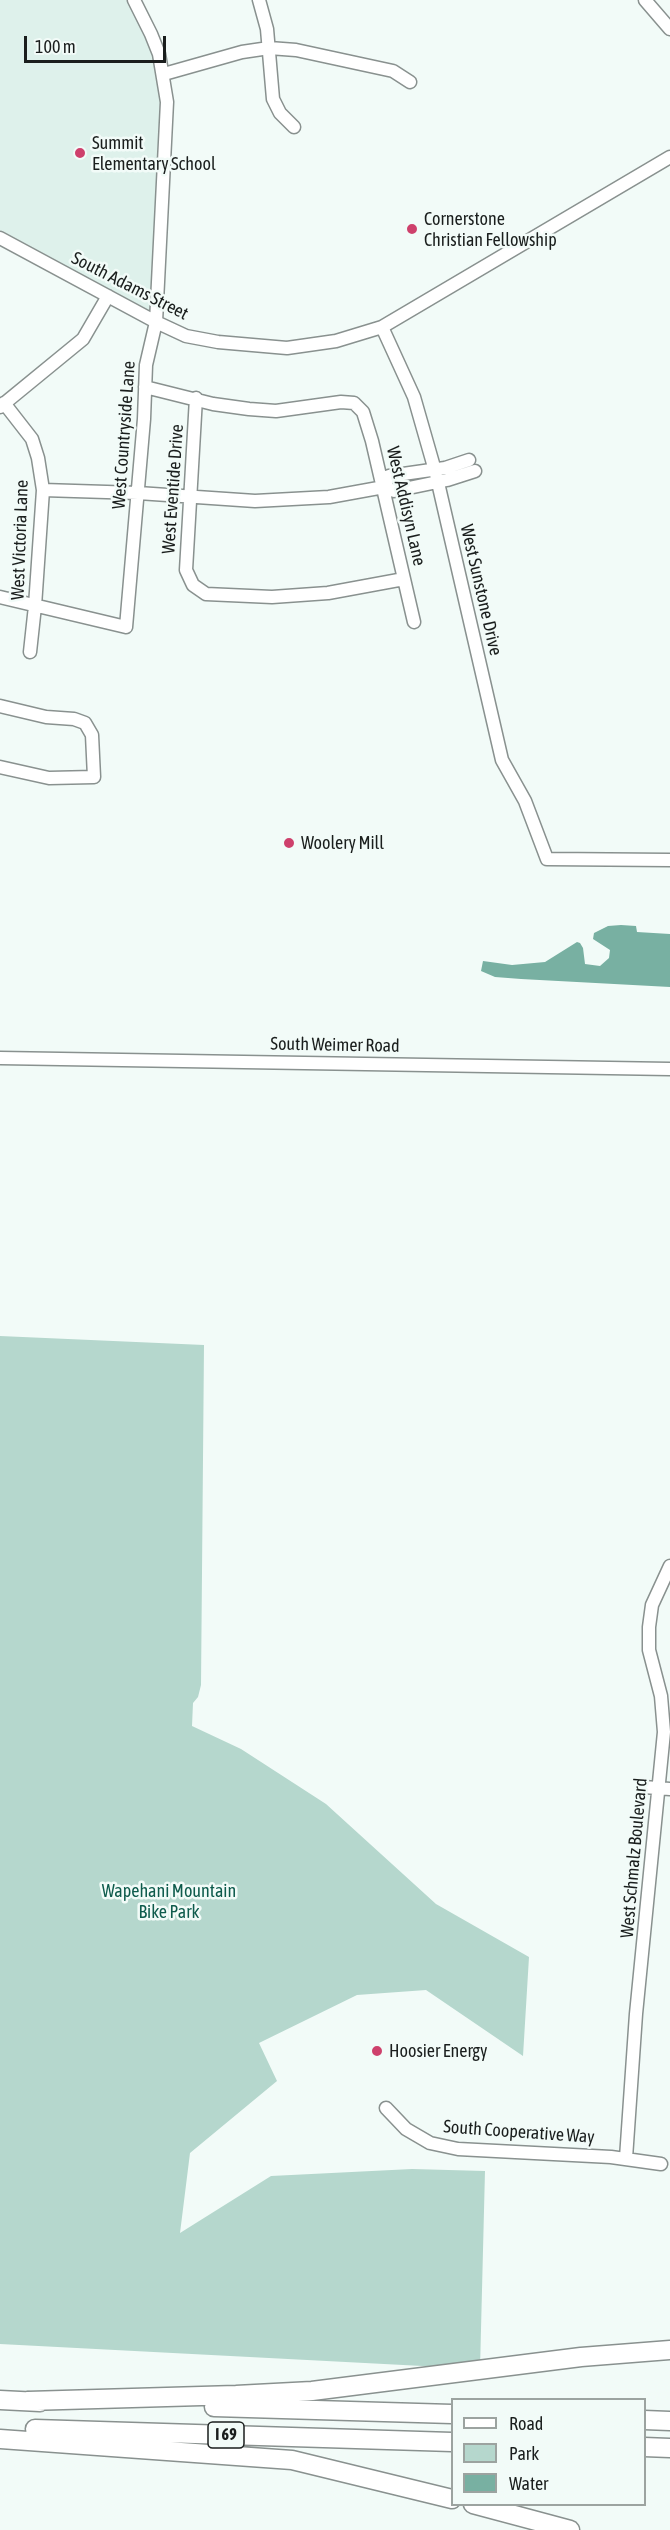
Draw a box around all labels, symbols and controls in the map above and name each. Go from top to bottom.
scale bar [27,24,170,62]
text: 100 m [35,36,76,57]
place label: Summit Elementary School [92,132,216,174]
marker: Summit Elementary School [73,146,87,160]
place label: Cornerstone Christian Fellowship [424,208,557,250]
marker: Cornerstone Christian Fellowship [405,222,419,236]
street label: South Adams Street [68,247,192,325]
street label: West Countryside Lane [108,360,140,510]
street label: West Eventide Drive [158,423,188,555]
street label: West Addisyn Lane [382,444,430,568]
street label: West Victoria Lane [7,480,33,600]
street label: West Sunstone Drive [455,522,507,658]
place label: Woolery Mill [301,832,384,854]
marker: Woolery Mill [282,836,296,850]
street label: South Weimer Road [270,1033,400,1057]
street label: West Schmalz Boulevard [616,1777,652,1939]
park label: Wapehani Mountain Bike Park [102,1880,236,1922]
place label: Hoosier Energy [389,2040,487,2062]
marker: Hoosier Energy [370,2044,384,2058]
street label: South Cooperative Way [443,2116,595,2148]
legend [451,2398,646,2506]
text: Road [509,2413,543,2434]
road number: I 69 [208,2422,244,2448]
text: Park [509,2443,539,2464]
text: Water [509,2473,548,2494]

